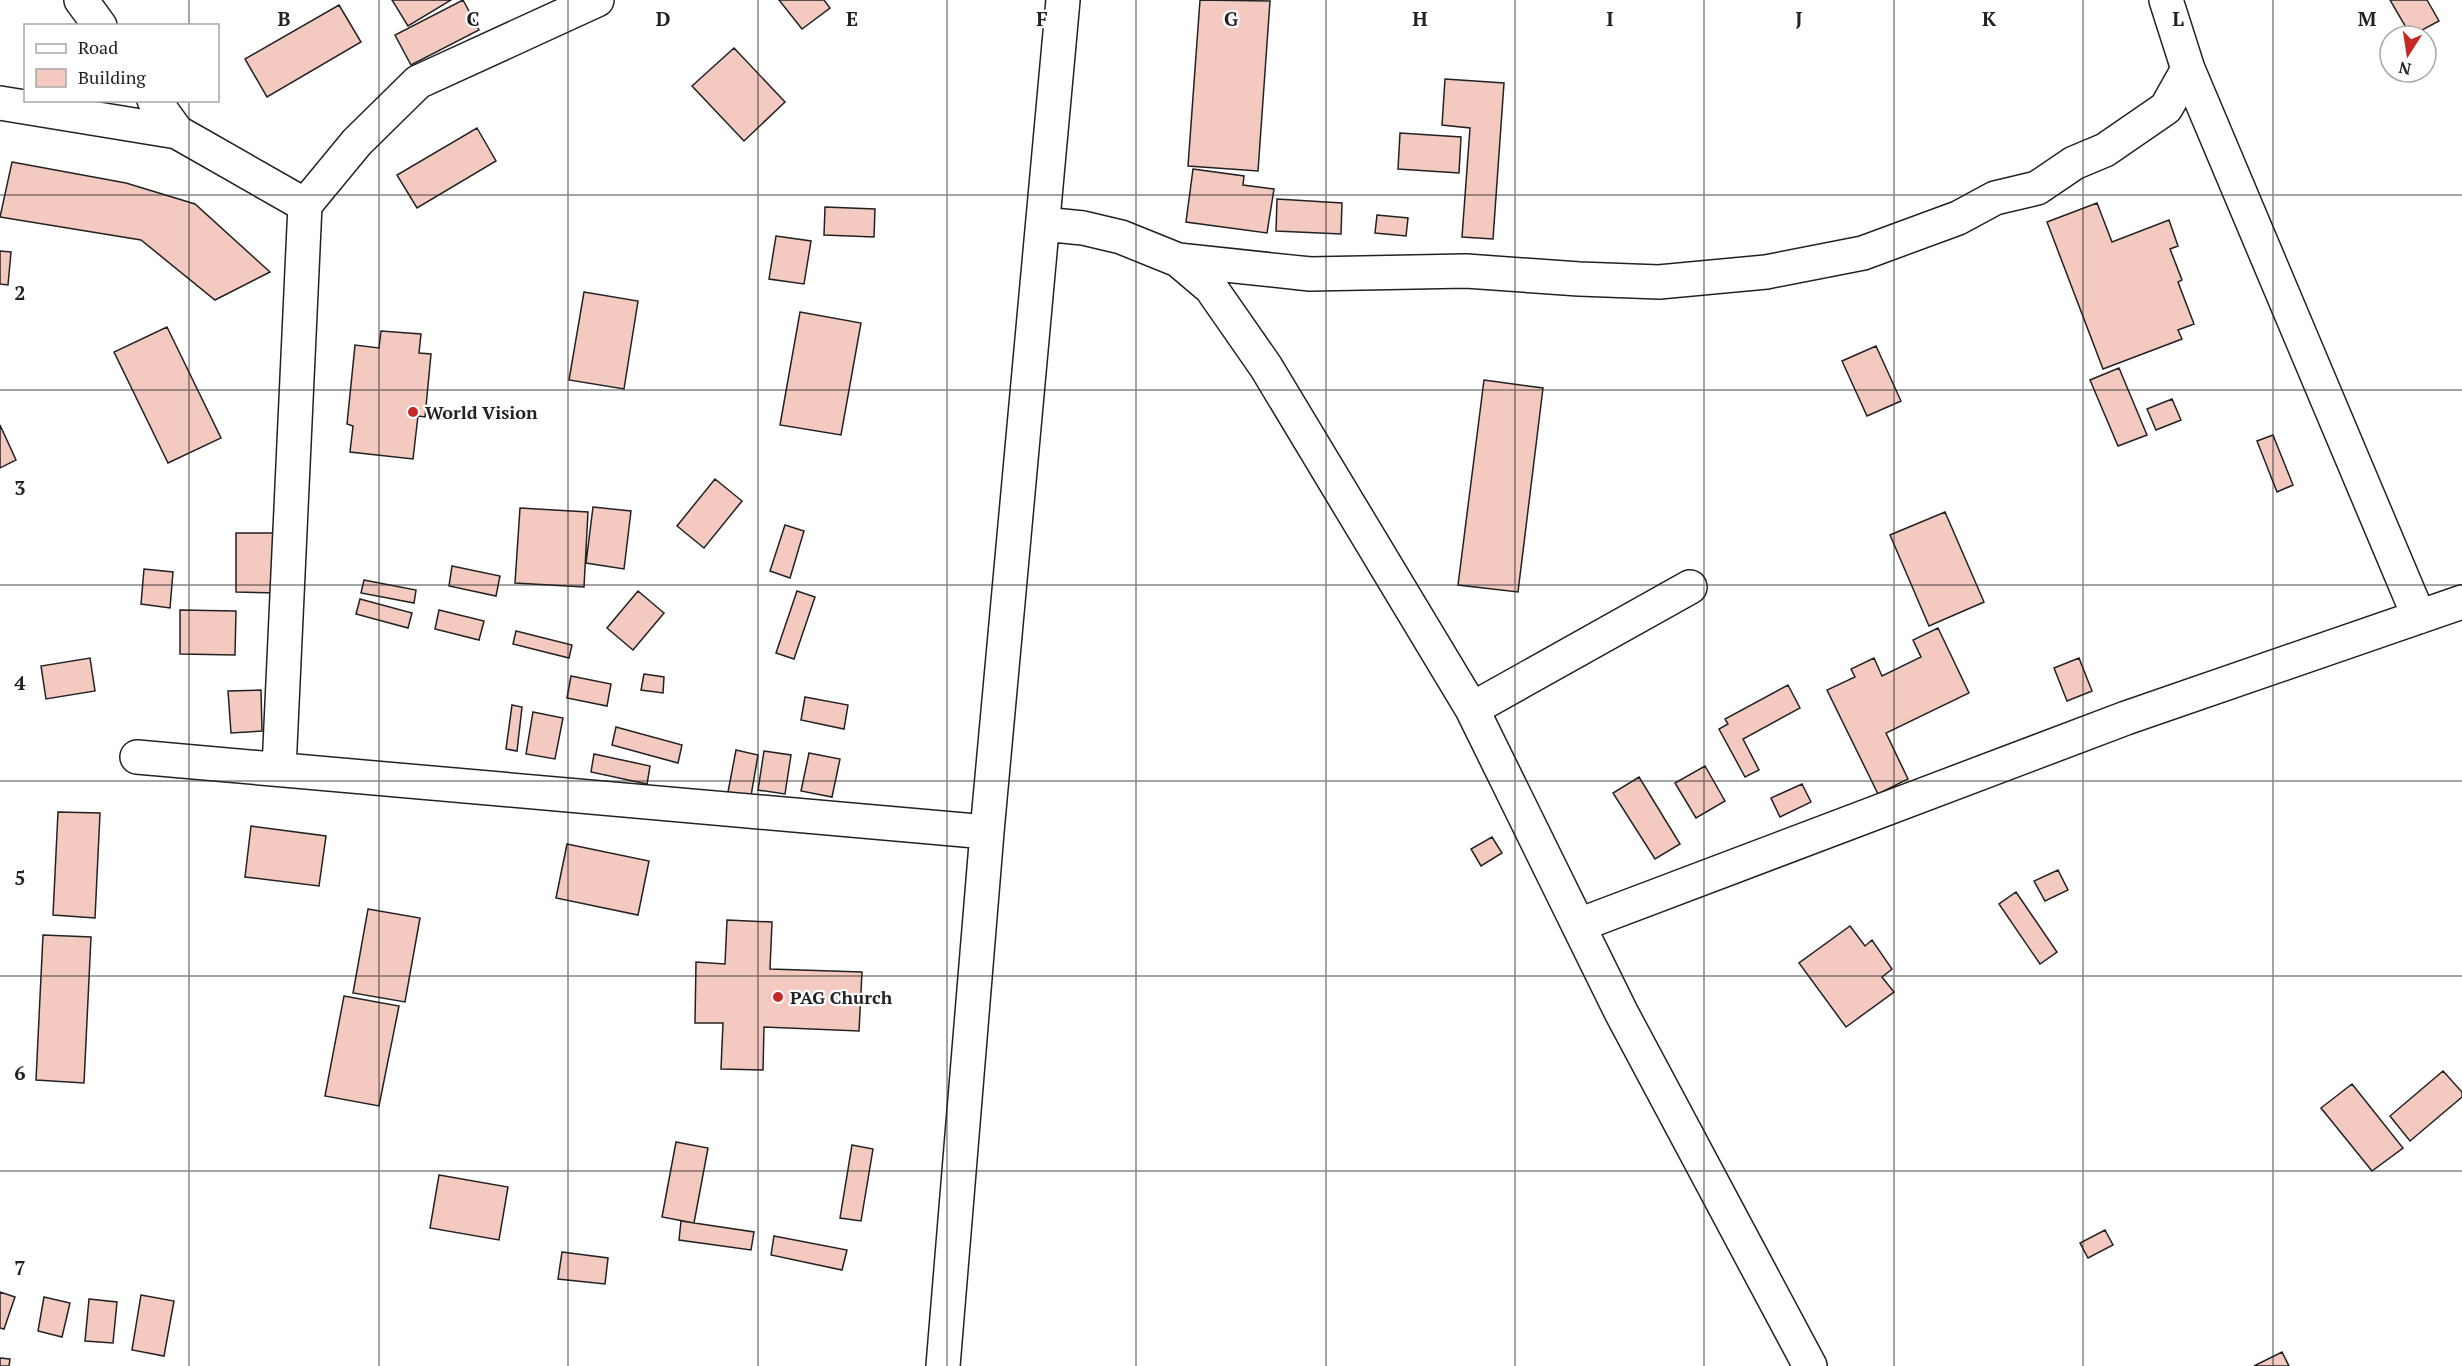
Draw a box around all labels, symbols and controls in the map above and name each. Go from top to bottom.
text: B [278,5,291,32]
text: C [466,5,480,32]
text: D [656,5,670,32]
text: E [846,5,858,32]
text: F [1036,5,1048,32]
text: G [1224,5,1238,32]
text: H [1412,5,1428,32]
text: I [1606,5,1614,32]
text: J [1795,5,1803,32]
text: K [1982,5,1997,32]
text: L [2172,5,2184,32]
text: M [2358,5,2377,32]
legend [24,24,219,102]
north arrow [2378,24,2438,84]
text: Road [78,35,118,59]
text: N [2397,57,2413,81]
text: Building [78,65,146,89]
text: 2 [14,279,26,306]
place label: World Vision [425,400,538,424]
marker: World Vision [406,405,420,419]
text: 3 [14,474,26,501]
text: 4 [14,669,26,696]
text: 5 [14,864,26,891]
place label: PAG Church [790,985,893,1009]
marker: PAG Church [771,990,785,1004]
text: 6 [14,1059,26,1086]
text: 7 [14,1254,26,1281]

